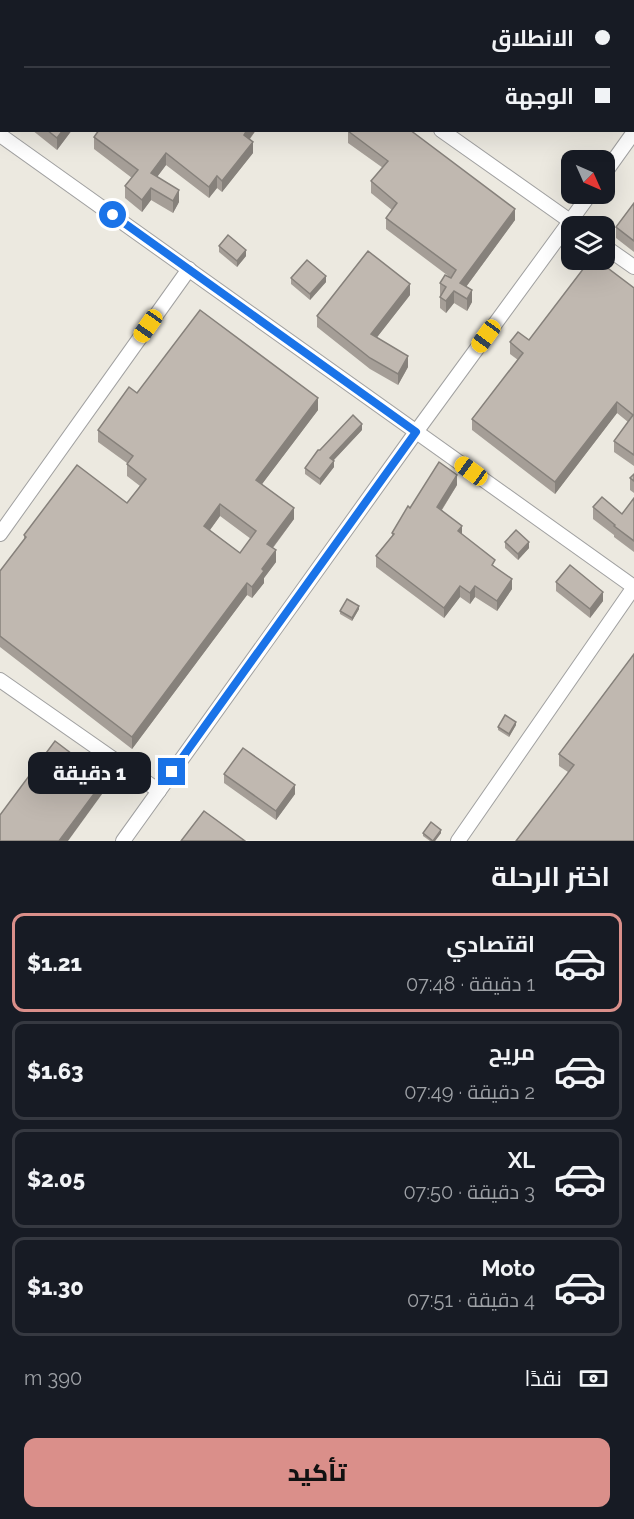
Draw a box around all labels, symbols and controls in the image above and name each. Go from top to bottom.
text: الانطلاق [491,25,574,51]
text: الوجهة [505,83,574,109]
north arrow [561,150,615,204]
map controls [561,150,615,270]
route start [99,201,126,228]
button: layers [561,216,615,270]
car [130,306,166,346]
car [468,316,504,356]
car [451,453,491,489]
callout: 1 دقيقة [28,751,151,793]
route end [158,758,185,785]
text: 1 دقيقة [53,761,126,785]
text: اختر الرحلة [491,861,610,892]
text: اقتصادي [446,931,535,957]
icon: car [553,936,607,990]
text: $1.21 [27,950,82,976]
text: 1 دقيقة · 07:48 [406,972,535,996]
text: مريح [489,1039,535,1065]
icon: car [553,1044,607,1098]
text: $1.63 [27,1058,83,1084]
text: 2 دقيقة · 07:49 [404,1080,535,1104]
text: XL [508,1147,535,1173]
icon: car [553,1152,607,1206]
text: $2.05 [27,1166,85,1192]
text: 3 دقيقة · 07:50 [404,1180,535,1204]
text: Moto [481,1255,535,1281]
icon: car [553,1260,607,1314]
text: $1.30 [27,1274,84,1300]
text: 4 دقيقة · 07:51 [407,1288,535,1312]
icon: cash [577,1362,610,1395]
text: نقدًا [524,1365,562,1391]
text: 390 m [24,1366,82,1390]
button: تأكيد [24,1438,610,1507]

